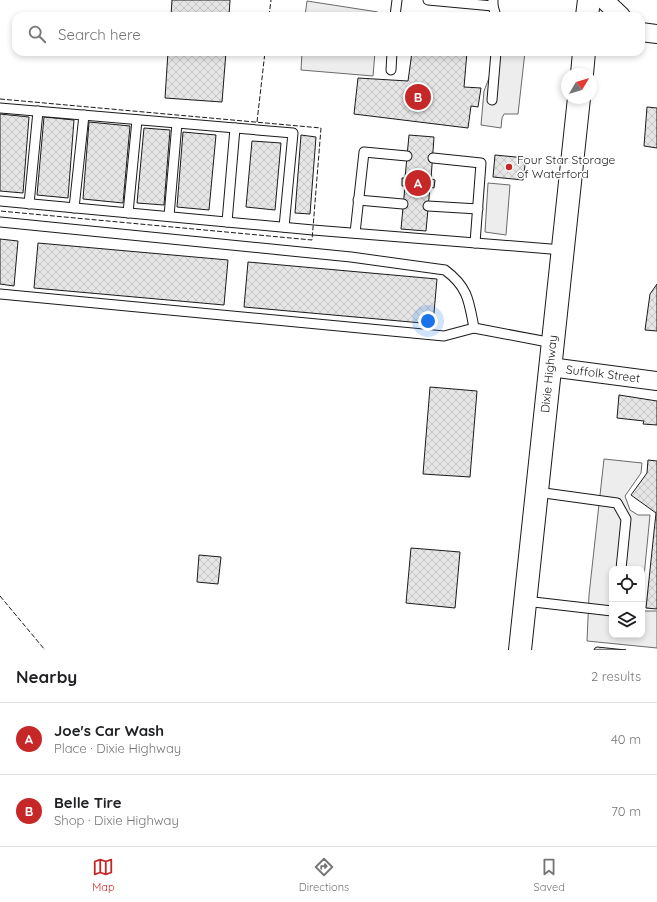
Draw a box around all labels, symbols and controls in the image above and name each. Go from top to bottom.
search box [12,12,645,56]
icon: search [26,23,48,45]
text: Search here [58,25,141,44]
north arrow [561,68,597,104]
pin: B [405,82,431,112]
place label: Four Star Storage of Waterford [517,152,616,181]
marker: Four Star Storage of Waterford [504,162,514,172]
pin: A [405,168,431,198]
your location [418,311,438,331]
street label: Dixie Highway [537,334,560,414]
street label: Suffolk Street [565,362,641,386]
map controls [609,566,645,638]
button: locate [609,566,645,602]
button: layers [609,602,645,638]
text: Nearby [16,666,77,687]
text: 2 results [591,668,641,684]
text: Joe's Car Wash [54,721,164,740]
text: A [25,731,33,747]
text: 40 m [611,731,641,747]
text: Place · Dixie Highway [54,740,181,756]
text: Belle Tire [54,793,122,812]
text: B [25,803,33,819]
text: 70 m [611,803,641,819]
text: Shop · Dixie Highway [54,812,179,828]
tab: Map [92,856,115,894]
tab: Directions [299,856,349,894]
tab: Saved [533,856,565,894]

